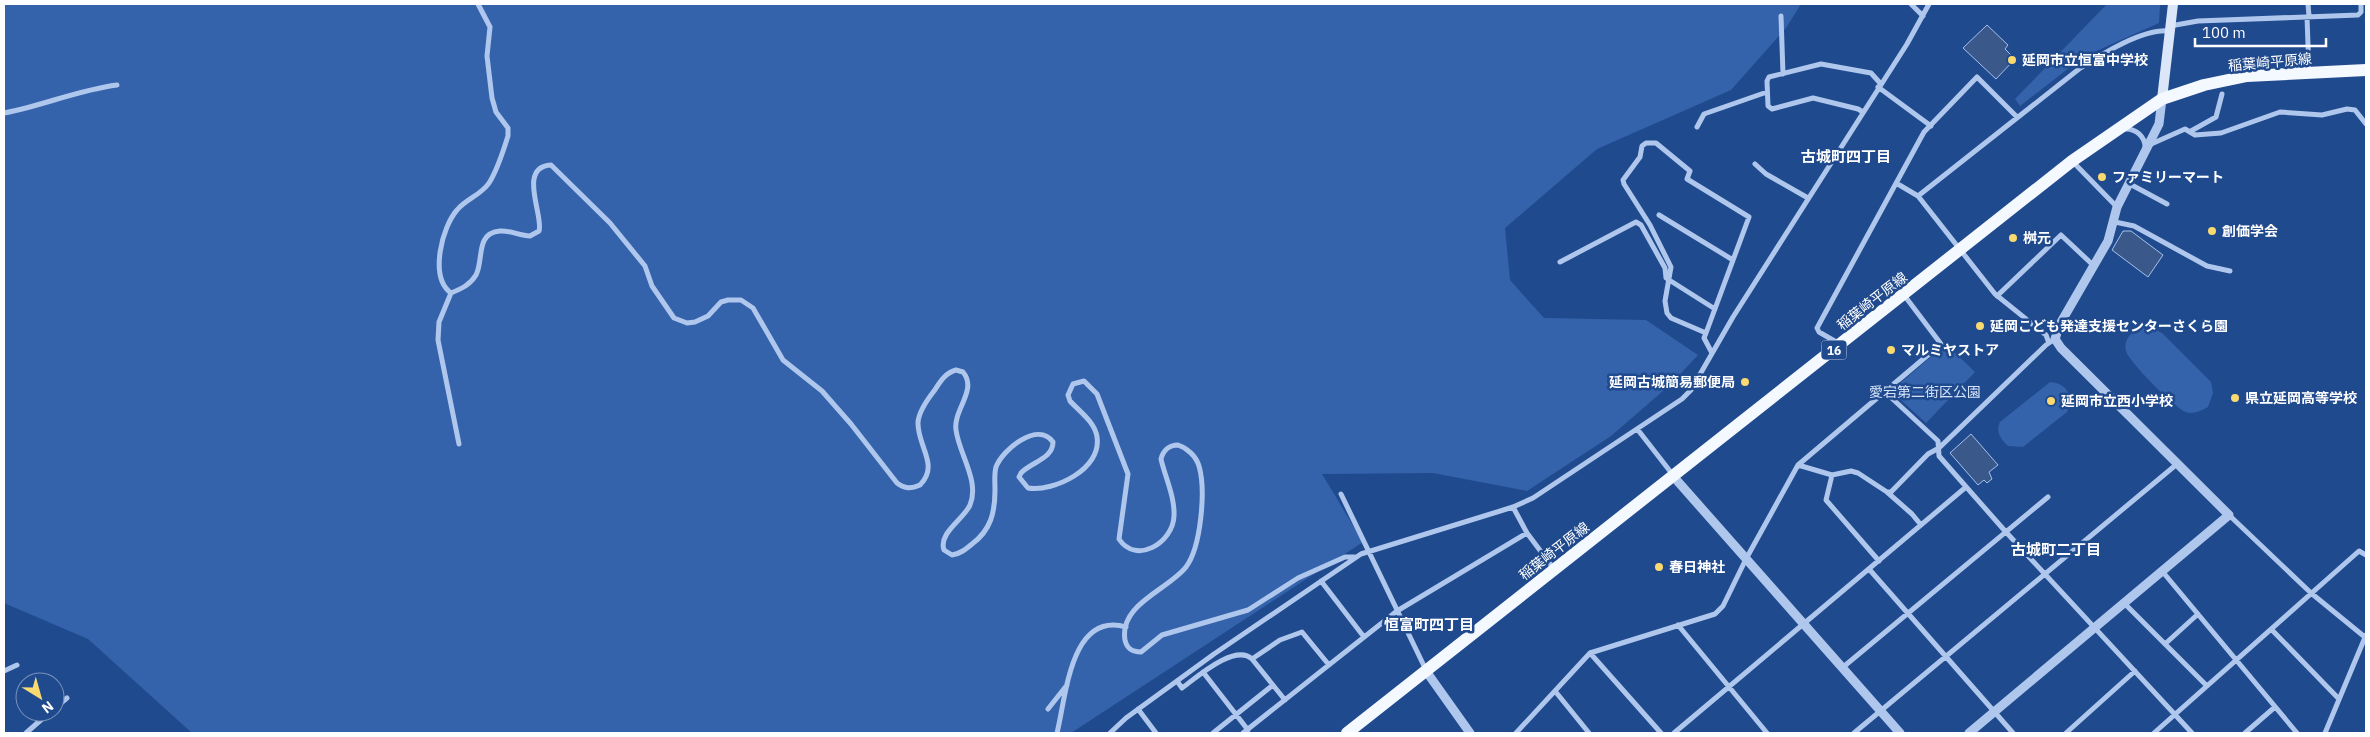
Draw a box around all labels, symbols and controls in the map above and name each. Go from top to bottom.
scale bar [2195,15,2326,47]
text: 100 m [2202,23,2246,42]
street label: 稲葉崎平原線 [2227,49,2313,75]
place label: 延岡市立恒富中学校 [2022,51,2148,69]
marker: 延岡市立恒富中学校 [2006,54,2018,66]
district label: 古城町四丁目 [1801,147,1891,166]
place label: ファミリーマート [2112,168,2224,186]
marker: ファミリーマート [2096,171,2108,183]
place label: 創価学会 [2222,222,2278,240]
marker: 創価学会 [2206,225,2218,237]
place label: 桝元 [2023,229,2051,247]
marker: 桝元 [2007,232,2019,244]
street label: 稲葉崎平原線 [1833,268,1911,334]
place label: 延岡こども発達支援センターさくら園 [1990,317,2228,335]
marker: 延岡こども発達支援センターさくら園 [1974,320,1986,332]
road number: 16 [1822,340,1846,360]
place label: マルミヤストア [1901,341,1999,359]
marker: マルミヤストア [1885,344,1897,356]
place label: 延岡古城簡易郵便局 [1609,373,1735,391]
marker: 延岡古城簡易郵便局 [1739,376,1751,388]
park label: 愛宕第二街区公園 [1869,383,1981,401]
place label: 県立延岡高等学校 [2245,389,2357,407]
place label: 延岡市立西小学校 [2061,392,2173,410]
marker: 県立延岡高等学校 [2229,392,2241,404]
marker: 延岡市立西小学校 [2045,395,2057,407]
street label: 稲葉崎平原線 [1515,518,1593,584]
district label: 古城町二丁目 [2011,540,2101,559]
place label: 春日神社 [1669,558,1725,576]
marker: 春日神社 [1653,561,1665,573]
district label: 恒富町四丁目 [1384,615,1474,634]
north arrow [15,672,65,722]
text: N [38,697,57,718]

